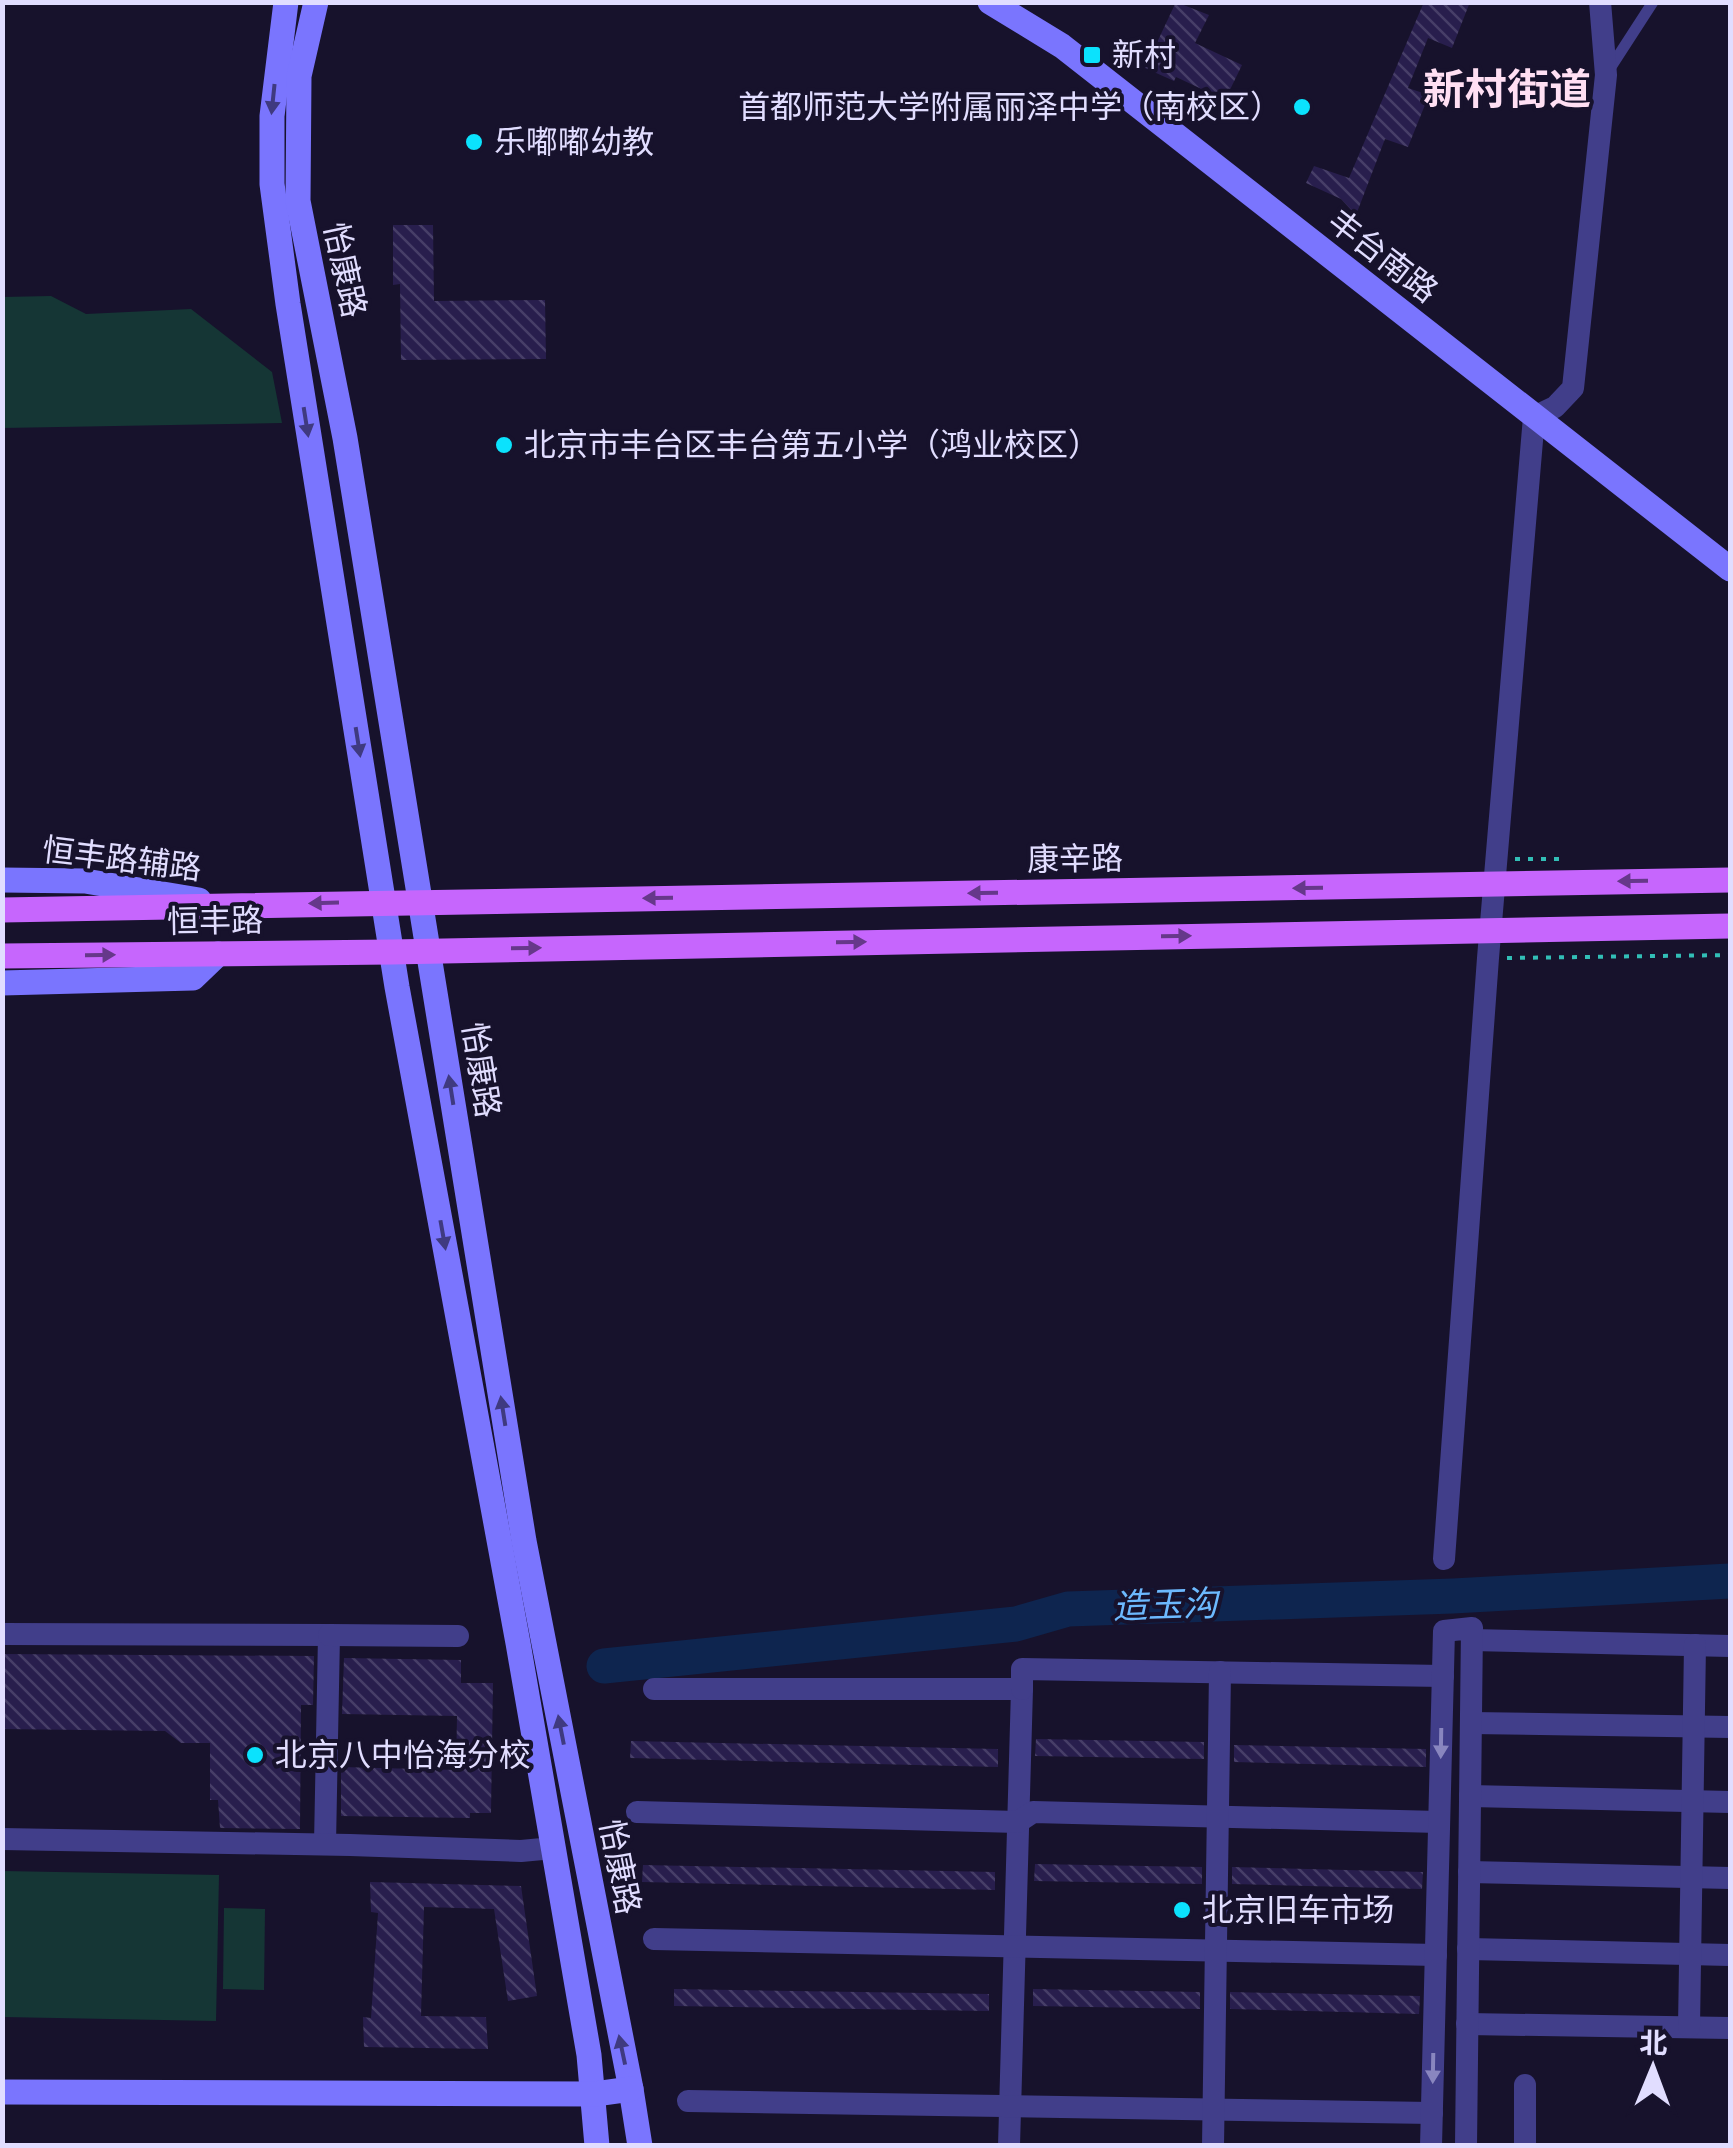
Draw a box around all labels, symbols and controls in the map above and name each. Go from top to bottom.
place label: 新村 [1112,36,1176,74]
marker: 新村 [1081,44,1103,66]
district label: 新村街道 [1423,65,1591,115]
one-way arrow [265,84,281,116]
place label: 首都师范大学附属丽泽中学（南校区） [738,88,1282,126]
marker: 首都师范大学附属丽泽中学（南校区） [1291,96,1313,118]
place label: 乐嘟嘟幼教 [494,123,654,161]
marker: 乐嘟嘟幼教 [463,131,485,153]
street label: 丰台南路 [1321,202,1445,310]
street label: 怡康路 [316,219,374,321]
one-way arrow [299,406,315,438]
place label: 北京市丰台区丰台第五小学（鸿业校区） [524,426,1100,464]
marker: 北京市丰台区丰台第五小学（鸿业校区） [493,434,515,456]
one-way arrow [351,727,366,759]
street label: 恒丰路辅路 [40,830,204,888]
street label: 康辛路 [1027,839,1123,879]
one-way arrow [1617,874,1649,890]
one-way arrow [1292,880,1324,896]
one-way arrow [967,885,999,901]
one-way arrow [642,890,674,906]
one-way arrow [307,895,339,911]
street label: 恒丰路 [167,901,263,941]
one-way arrow [1161,927,1193,943]
one-way arrow [836,934,868,950]
one-way arrow [511,940,543,956]
one-way arrow [84,947,116,963]
street label: 怡康路 [455,1020,507,1120]
one-way arrow [443,1074,458,1105]
one-way arrow [436,1220,451,1251]
one-way arrow [495,1394,510,1426]
water label: 造玉沟 [1112,1582,1222,1628]
one-way arrow [553,1714,568,1746]
one-way arrow [1433,1727,1449,1759]
place label: 北京八中怡海分校 [275,1736,531,1774]
marker: 北京八中怡海分校 [244,1744,266,1766]
street label: 怡康路 [592,1816,648,1918]
place label: 北京旧车市场 [1202,1891,1394,1929]
marker: 北京旧车市场 [1171,1899,1193,1921]
north arrow [1603,2018,1703,2118]
text: 北 [1639,2027,1668,2060]
one-way arrow [614,2034,629,2065]
one-way arrow [1425,2052,1441,2084]

